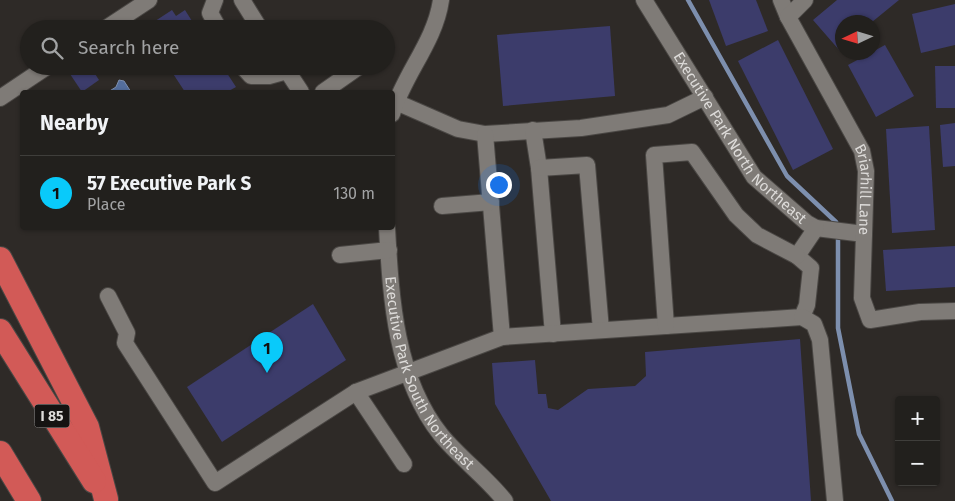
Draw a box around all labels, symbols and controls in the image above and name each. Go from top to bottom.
north arrow [835,15,880,60]
search box [20,20,395,75]
icon: search [38,34,66,62]
text: Search here [78,36,179,59]
street label: Executive Park North Northeast [670,49,811,228]
text: Nearby [40,110,108,136]
street label: Briarhill Lane [851,141,875,235]
text: 57 Executive Park S [87,172,251,195]
your location [486,172,512,198]
text: 1 [52,184,60,203]
text: 130 m [333,184,375,203]
text: Place [87,195,126,214]
street label: Executive Park South Northeast [381,275,478,473]
pin: 1 [251,332,283,373]
map controls [895,396,940,486]
button: + [895,396,940,441]
road number: I 85 [34,404,70,428]
button: − [895,441,940,486]

